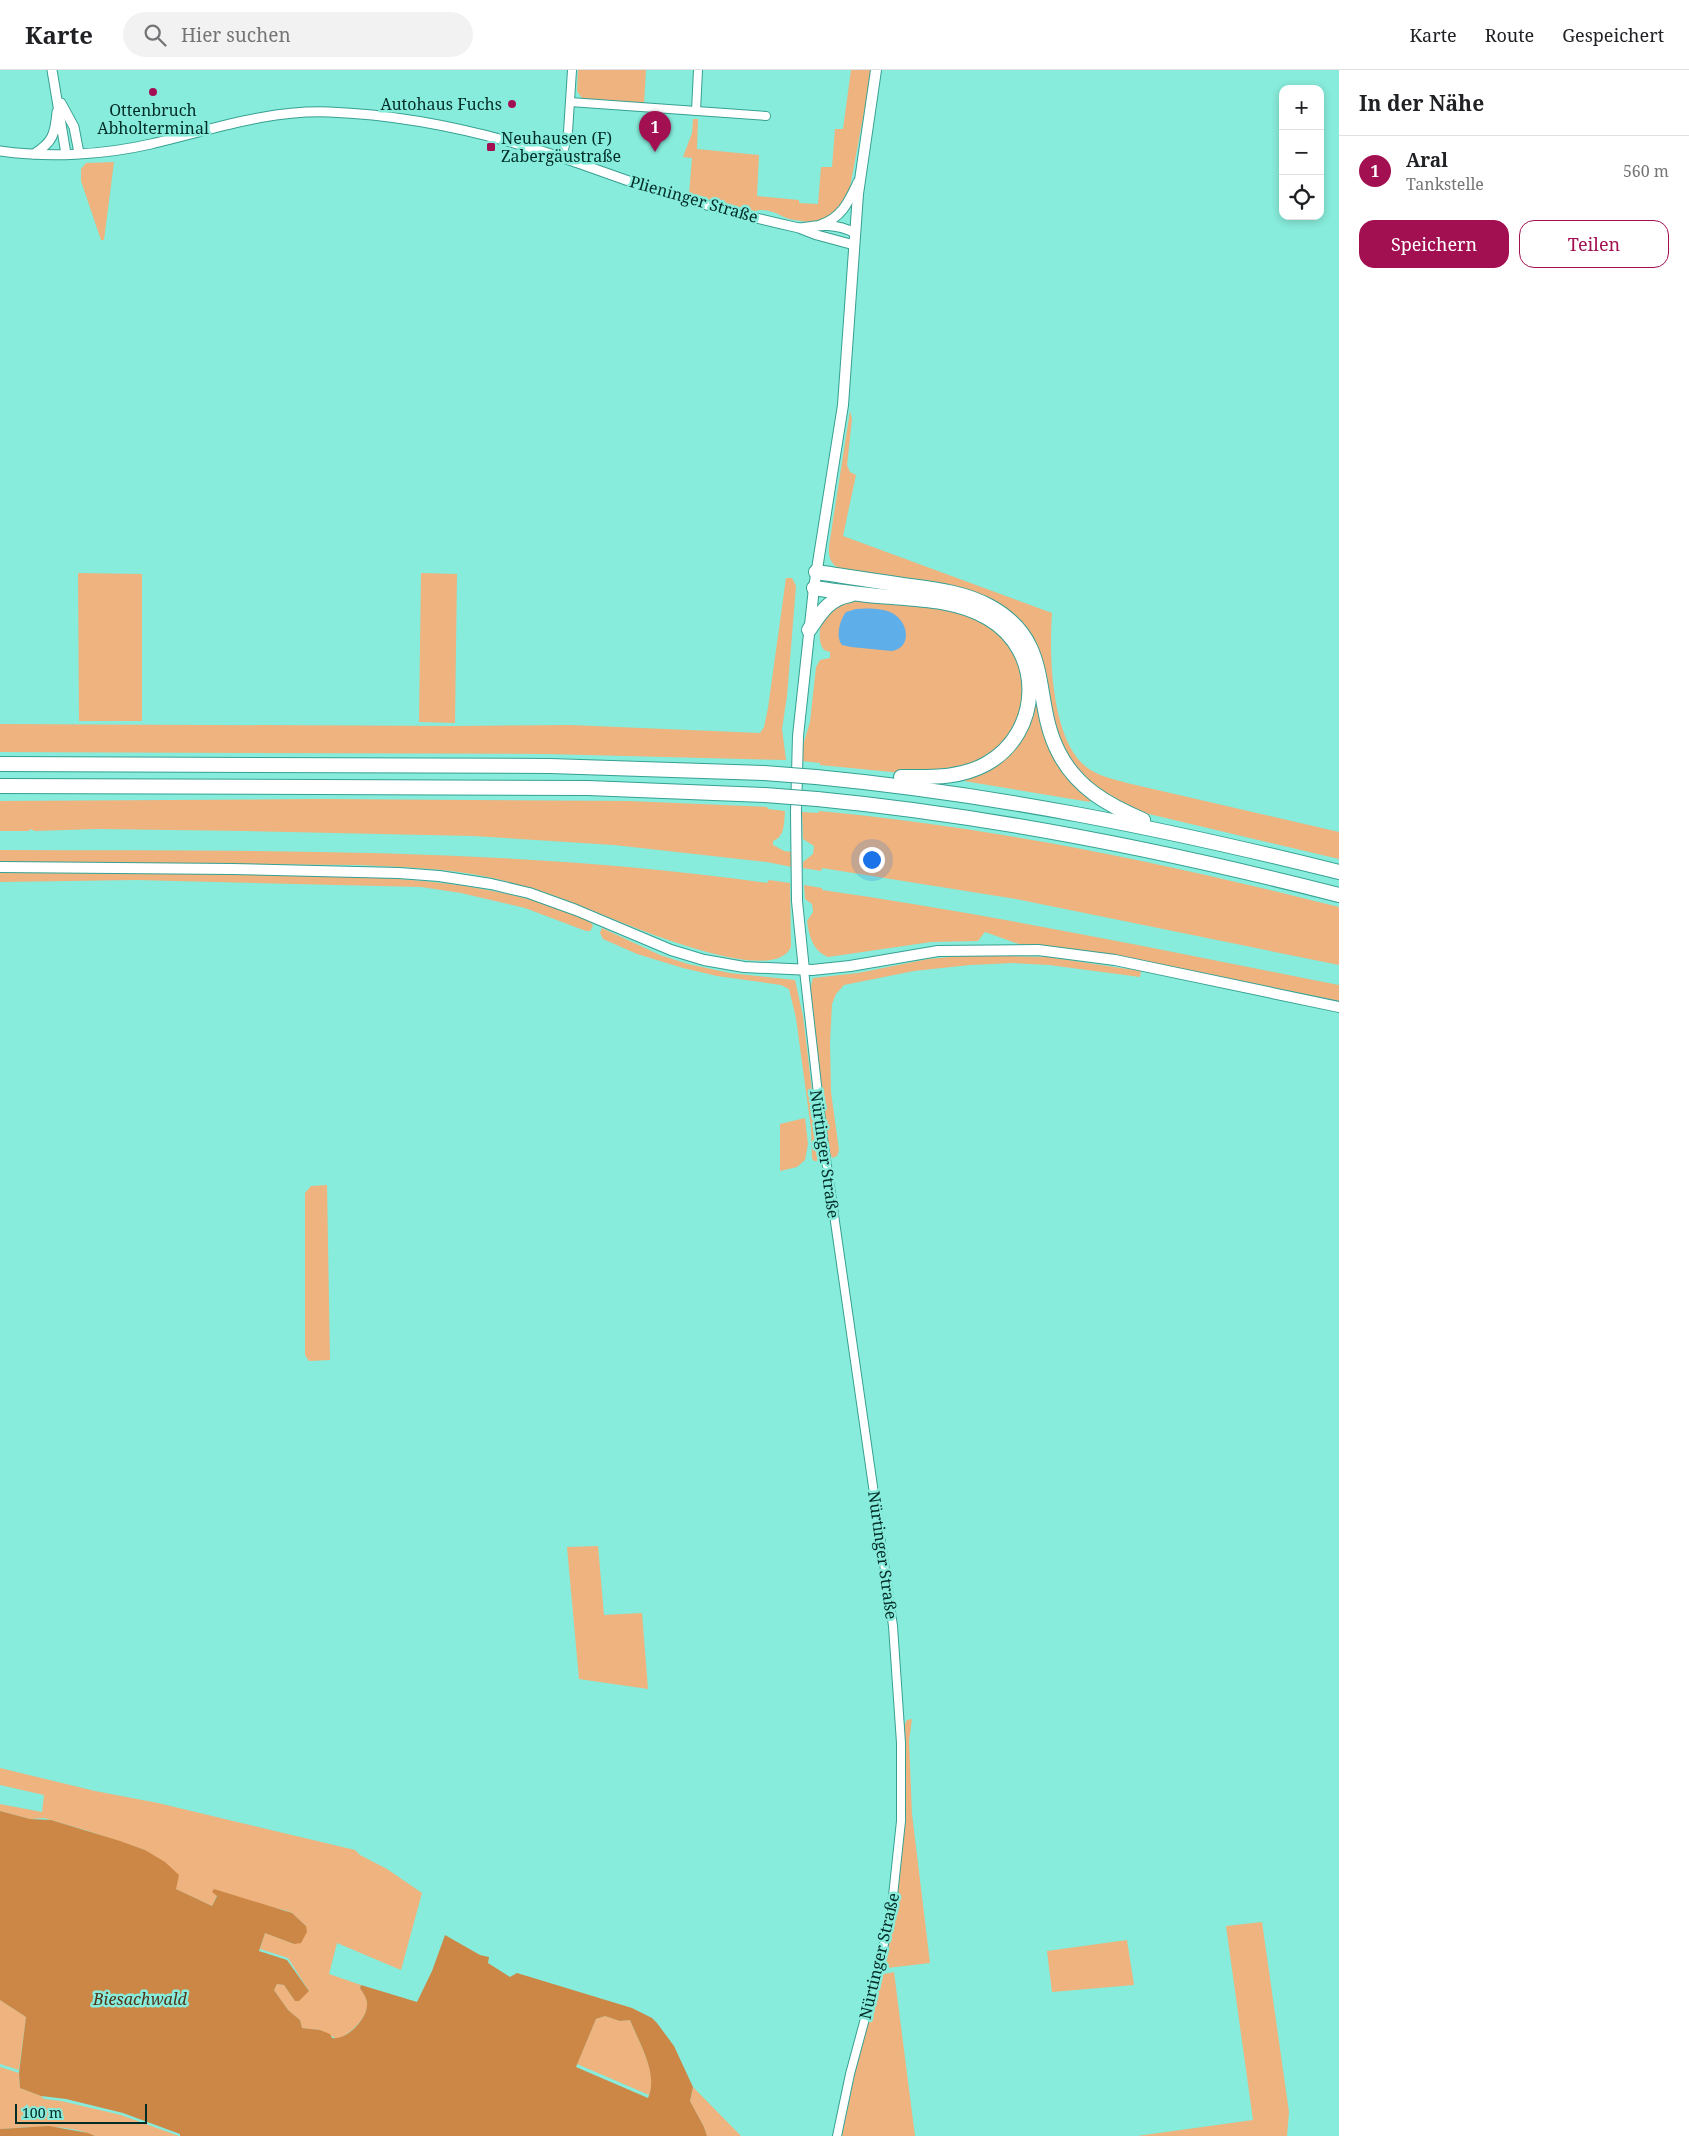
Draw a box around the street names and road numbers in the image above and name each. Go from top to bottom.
street label: Plieninger Straße [627,170,761,228]
street label: Nürtinger Straße [805,1088,845,1220]
street label: Nürtinger Straße [863,1489,903,1621]
street label: Nürtinger Straße [854,1891,904,2021]

